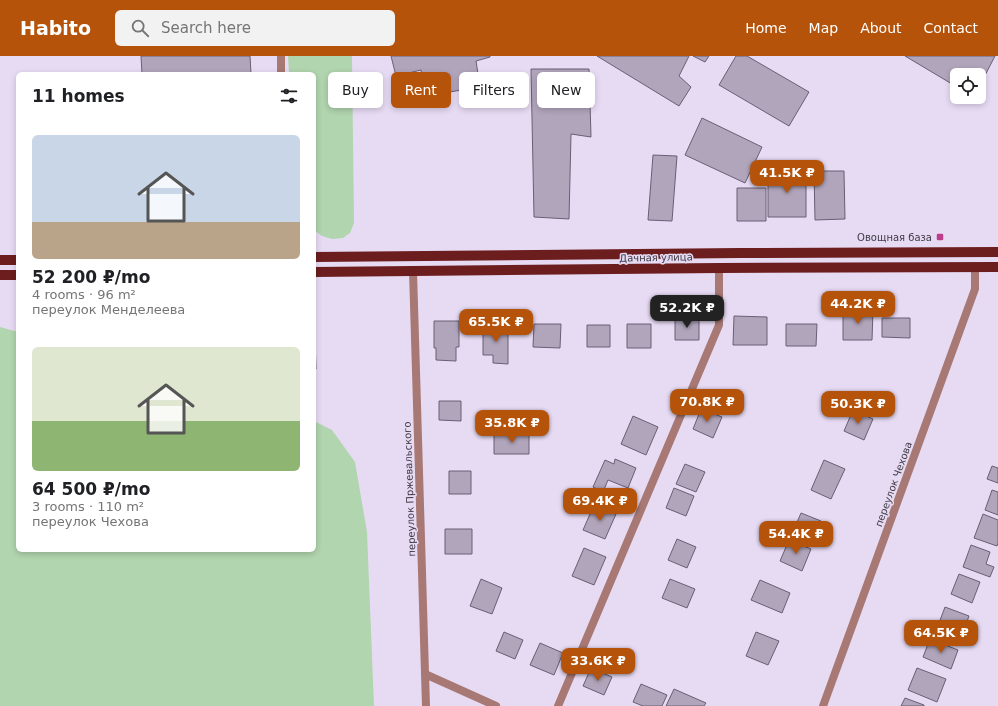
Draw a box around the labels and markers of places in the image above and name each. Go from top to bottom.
pin: 41.5K ₽ [750,160,824,194]
place label: Овощная база [857,232,932,243]
marker: Овощная база [935,232,945,242]
pin: 44.2K ₽ [821,291,895,325]
pin: 52.2K ₽ [650,295,724,329]
pin: 65.5K ₽ [459,309,533,343]
pin: 70.8K ₽ [670,389,744,423]
pin: 50.3K ₽ [821,391,895,425]
pin: 35.8K ₽ [475,410,549,444]
pin: 69.4K ₽ [563,488,637,522]
pin: 54.4K ₽ [759,521,833,555]
pin: 64.5K ₽ [904,620,978,654]
pin: 33.6K ₽ [561,648,635,682]

